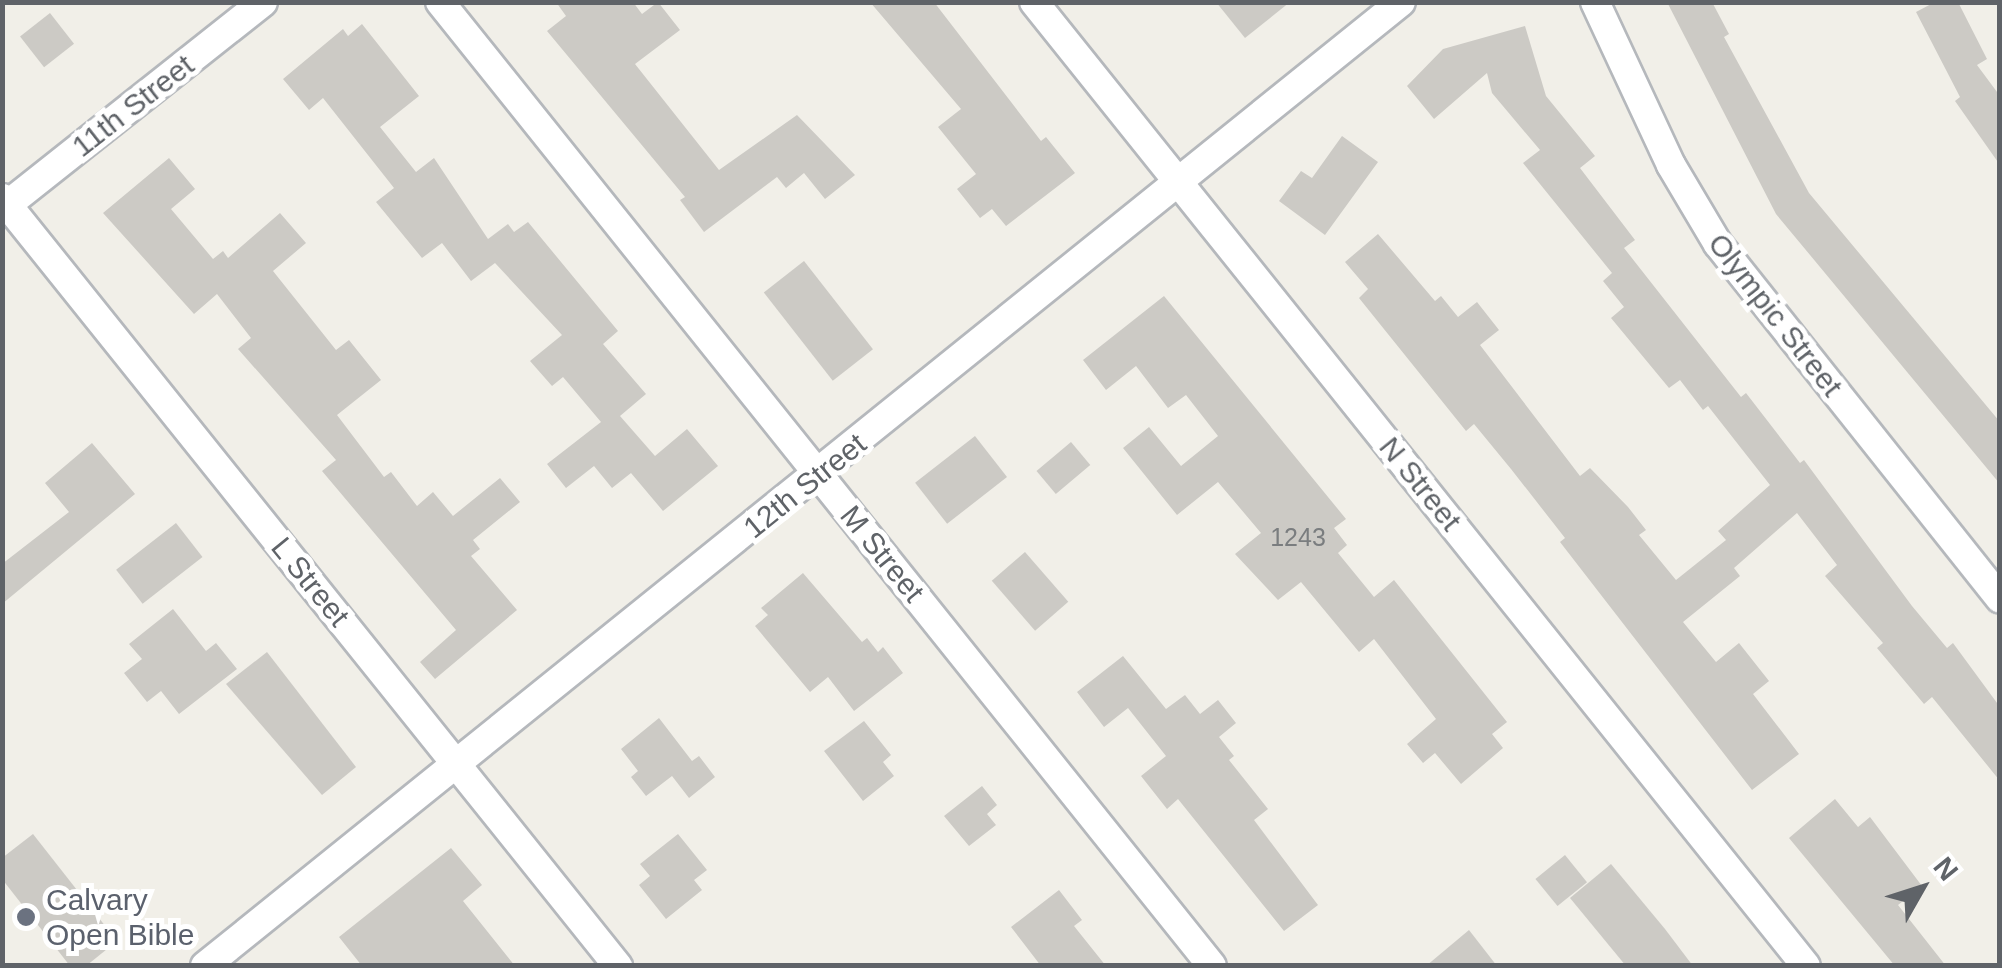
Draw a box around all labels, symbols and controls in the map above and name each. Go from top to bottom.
street label: 11th Street [65,47,201,165]
street label: Olympic Street [1700,226,1850,404]
street label: 12th Street [737,426,873,546]
street label: N Street [1371,430,1469,538]
street label: M Street [832,499,932,609]
house number: 1243 [1270,522,1326,552]
street label: L Street [263,530,357,634]
north arrow [1872,838,1972,938]
text: N [1927,851,1964,886]
place label: Calvary Open Bible [46,882,194,952]
marker: Calvary Open Bible [15,906,37,928]

